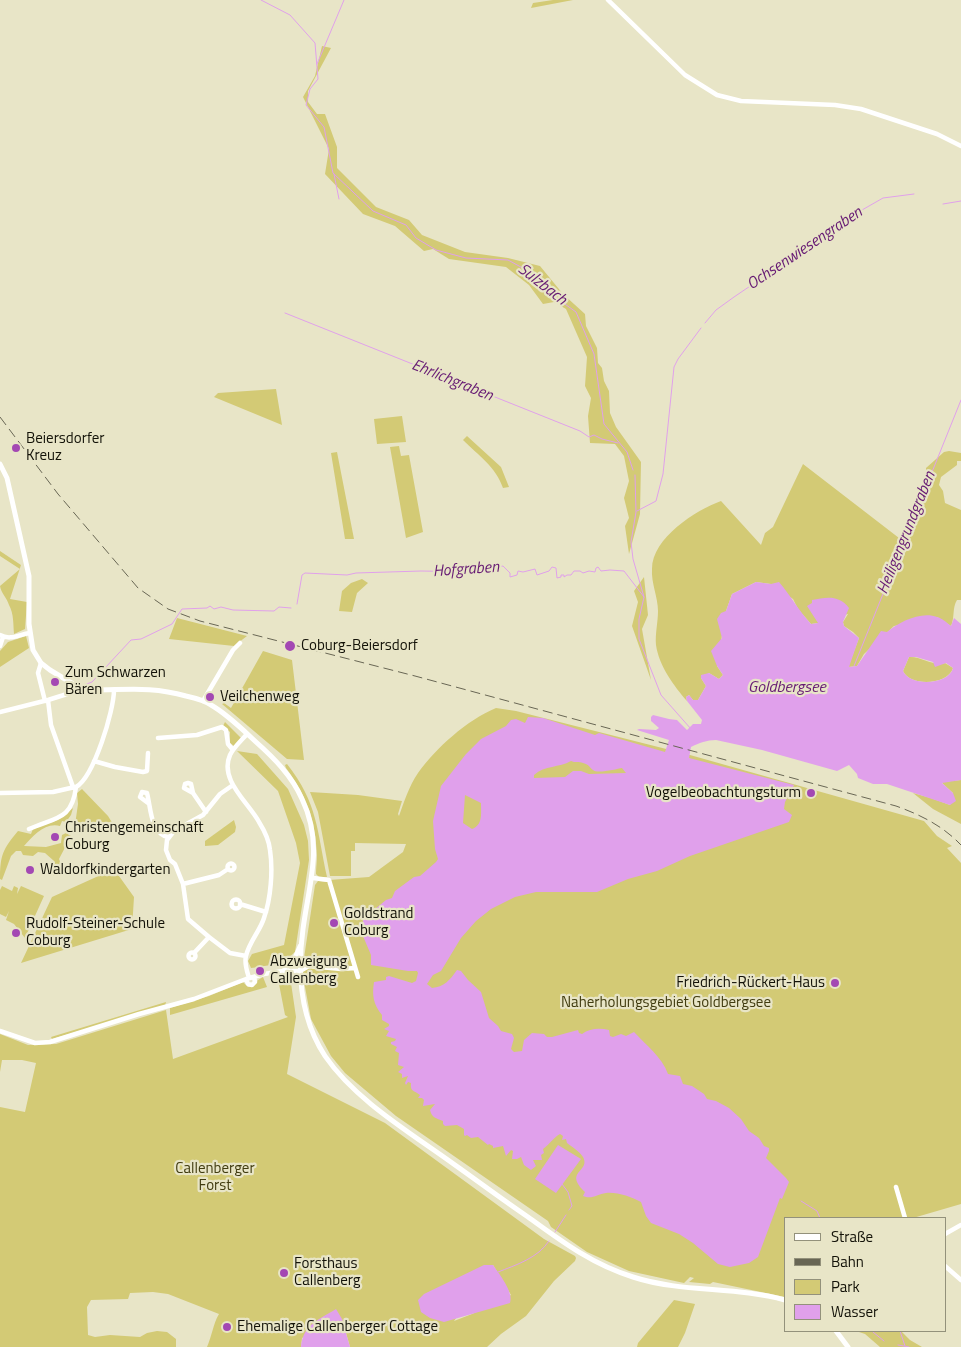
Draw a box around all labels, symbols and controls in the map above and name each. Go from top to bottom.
water label: Ochsenwiesengraben [744,203,866,295]
water label: Sulzbach [514,260,570,310]
water label: Ehrlichgraben [409,356,495,406]
place label: Beiersdorfer Kreuz [26,430,104,465]
marker: Beiersdorfer Kreuz [10,442,22,454]
water label: Heiligengrundgraben [874,469,940,597]
water label: Hofgraben [432,558,500,582]
place label: Coburg-Beiersdorf [301,637,418,655]
marker: Coburg-Beiersdorf [283,639,297,653]
place label: Zum Schwarzen Bären [65,664,166,699]
marker: Zum Schwarzen Bären [49,676,61,688]
water label: Goldbergsee [748,678,826,698]
place label: Veilchenweg [220,688,299,706]
marker: Veilchenweg [204,691,216,703]
place label: Vogelbeobachtungsturm [646,784,801,802]
marker: Vogelbeobachtungsturm [805,787,817,799]
place label: Christengemeinschaft Coburg [65,819,204,854]
marker: Christengemeinschaft Coburg [49,831,61,843]
place label: Waldorfkindergarten [40,861,170,879]
marker: Waldorfkindergarten [24,864,36,876]
place label: Goldstrand Coburg [344,905,413,940]
place label: Rudolf-Steiner-Schule Coburg [26,915,165,950]
marker: Goldstrand Coburg [328,917,340,929]
marker: Rudolf-Steiner-Schule Coburg [10,927,22,939]
place label: Abzweigung Callenberg [270,953,347,988]
marker: Abzweigung Callenberg [254,965,266,977]
place label: Friedrich-Rückert-Haus [676,974,825,992]
marker: Friedrich-Rückert-Haus [829,977,841,989]
park label: Naherholungsgebiet Goldbergsee [561,994,771,1012]
park label: Callenberger Forst [175,1160,255,1195]
legend [784,1217,946,1332]
text: Straße [831,1225,873,1248]
text: Bahn [831,1250,864,1273]
place label: Forsthaus Callenberg [294,1255,360,1290]
marker: Forsthaus Callenberg [278,1267,290,1279]
text: Park [831,1275,860,1298]
text: Wasser [831,1300,878,1323]
place label: Ehemalige Callenberger Cottage [237,1318,438,1336]
marker: Ehemalige Callenberger Cottage [221,1321,233,1333]

